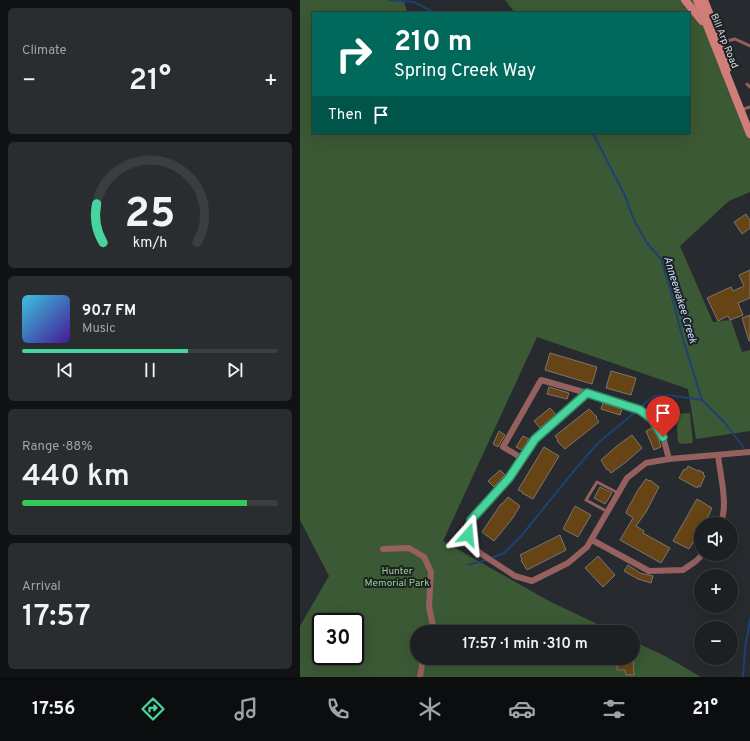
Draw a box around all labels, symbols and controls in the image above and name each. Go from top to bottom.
street label: Bill Arp Road [707,12,741,70]
text: 210 m [394,25,472,61]
icon: right [328,28,380,80]
text: Climate [22,43,67,59]
text: Spring Creek Way [394,60,536,83]
text: 21° [129,63,171,100]
text: − [22,68,36,95]
text: + [264,68,278,95]
icon: arrive [370,104,392,126]
text: Then [328,106,362,125]
text: 25 [125,188,175,241]
text: km/h [133,233,167,251]
water label: Anneewakee Creek [660,255,700,346]
text: 90.7 FM [82,302,136,321]
text: Music [82,321,116,337]
icon: previous [54,359,76,381]
icon: pause [139,359,161,381]
icon: next [224,359,246,381]
pin [646,396,680,437]
icon: arrive [652,402,674,424]
text: Range · 88% [22,439,93,455]
text: 440 km [22,459,130,496]
position arrow [447,514,489,556]
map controls [694,517,738,665]
button: sound [694,517,738,561]
park label: Hunter Memorial Park [365,565,429,590]
button: + [694,569,738,613]
text: Arrival [22,579,61,595]
text: 17:57 [22,599,91,636]
speed limit sign: 30 [312,613,364,665]
button: − [694,621,738,665]
text: 17:57 · 1 min · 310 m [462,635,588,654]
icon: directions [139,695,167,723]
icon: music [232,695,260,723]
icon: phone [324,695,352,723]
icon: climate [416,695,444,723]
icon: car [508,695,536,723]
icon: filters [600,695,628,723]
text: 17:56 [32,698,75,721]
text: 21° [692,698,718,721]

